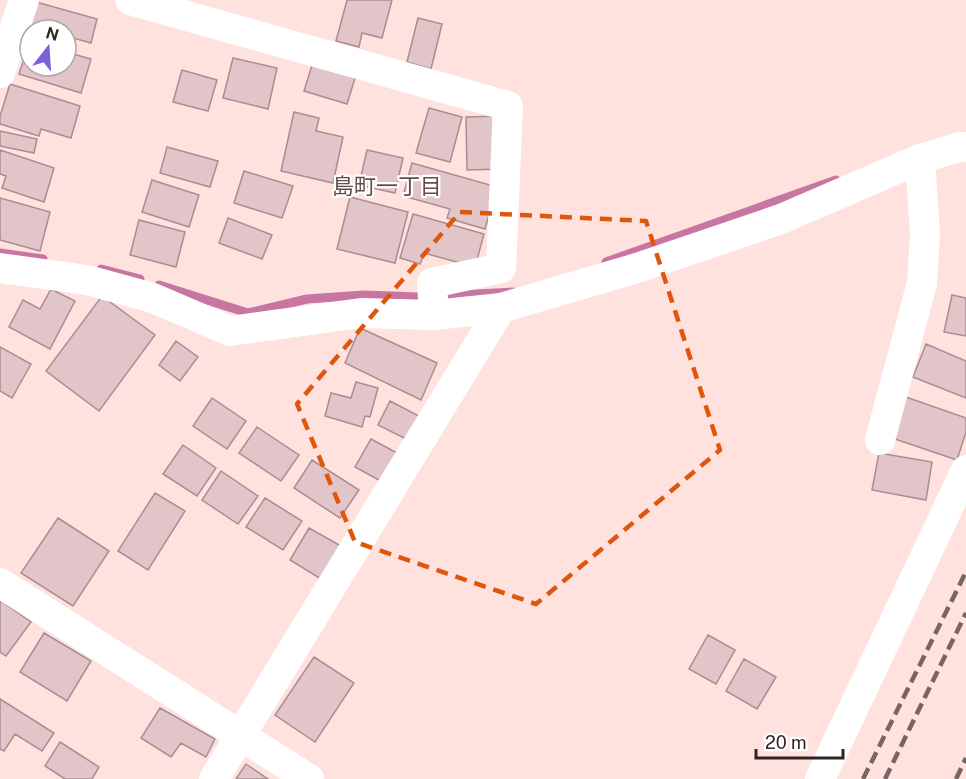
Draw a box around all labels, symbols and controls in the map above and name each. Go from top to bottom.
north arrow [18,18,78,78]
text: N [43,23,61,45]
district label: 島町一丁目 [332,173,442,199]
scale bar [756,722,843,760]
text: 20 m [765,732,807,753]

